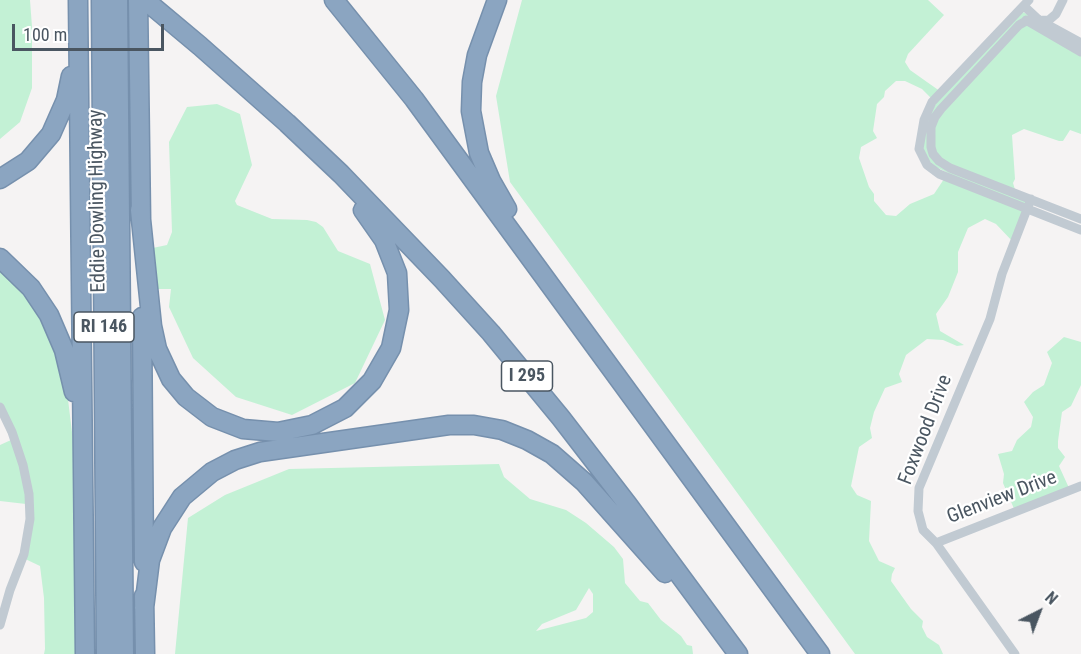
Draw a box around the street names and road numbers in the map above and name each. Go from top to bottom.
street label: Eddie Dowling Highway [84,109,112,293]
road number: RI 146 [74,312,134,342]
road number: I 295 [502,361,552,391]
street label: Foxwood Drive [894,372,958,488]
street label: Glenview Drive [944,466,1060,530]

